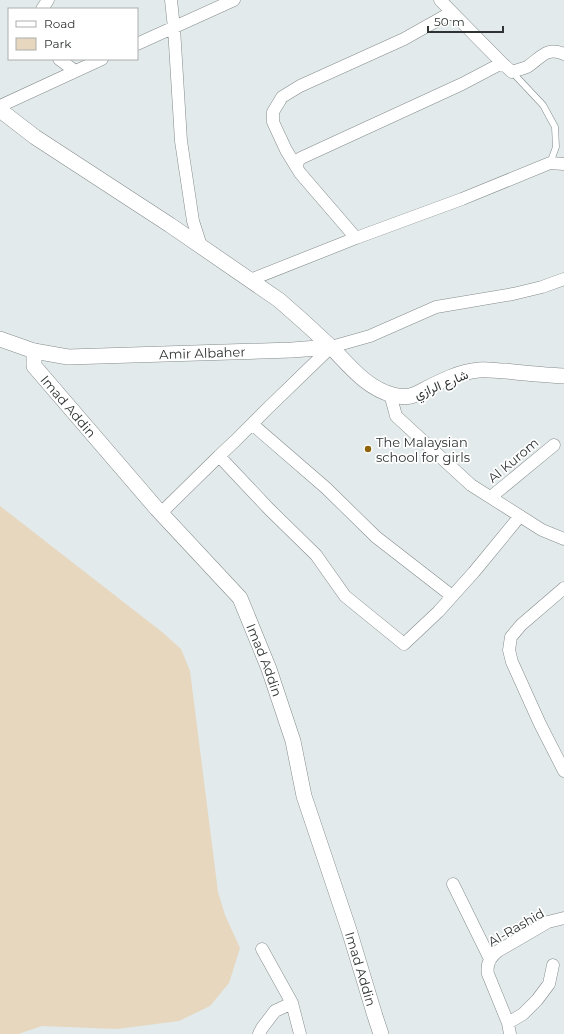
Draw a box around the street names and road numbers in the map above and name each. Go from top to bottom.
street label: Amir Albaher [159,343,246,362]
street label: شارع الرازي [412,366,472,405]
street label: Imad Addin [37,372,100,441]
street label: Al Kurom [485,434,541,486]
street label: Imad Addin [243,621,286,698]
street label: Al-Rashid [485,905,547,949]
street label: Imad Addin [342,930,380,1008]

